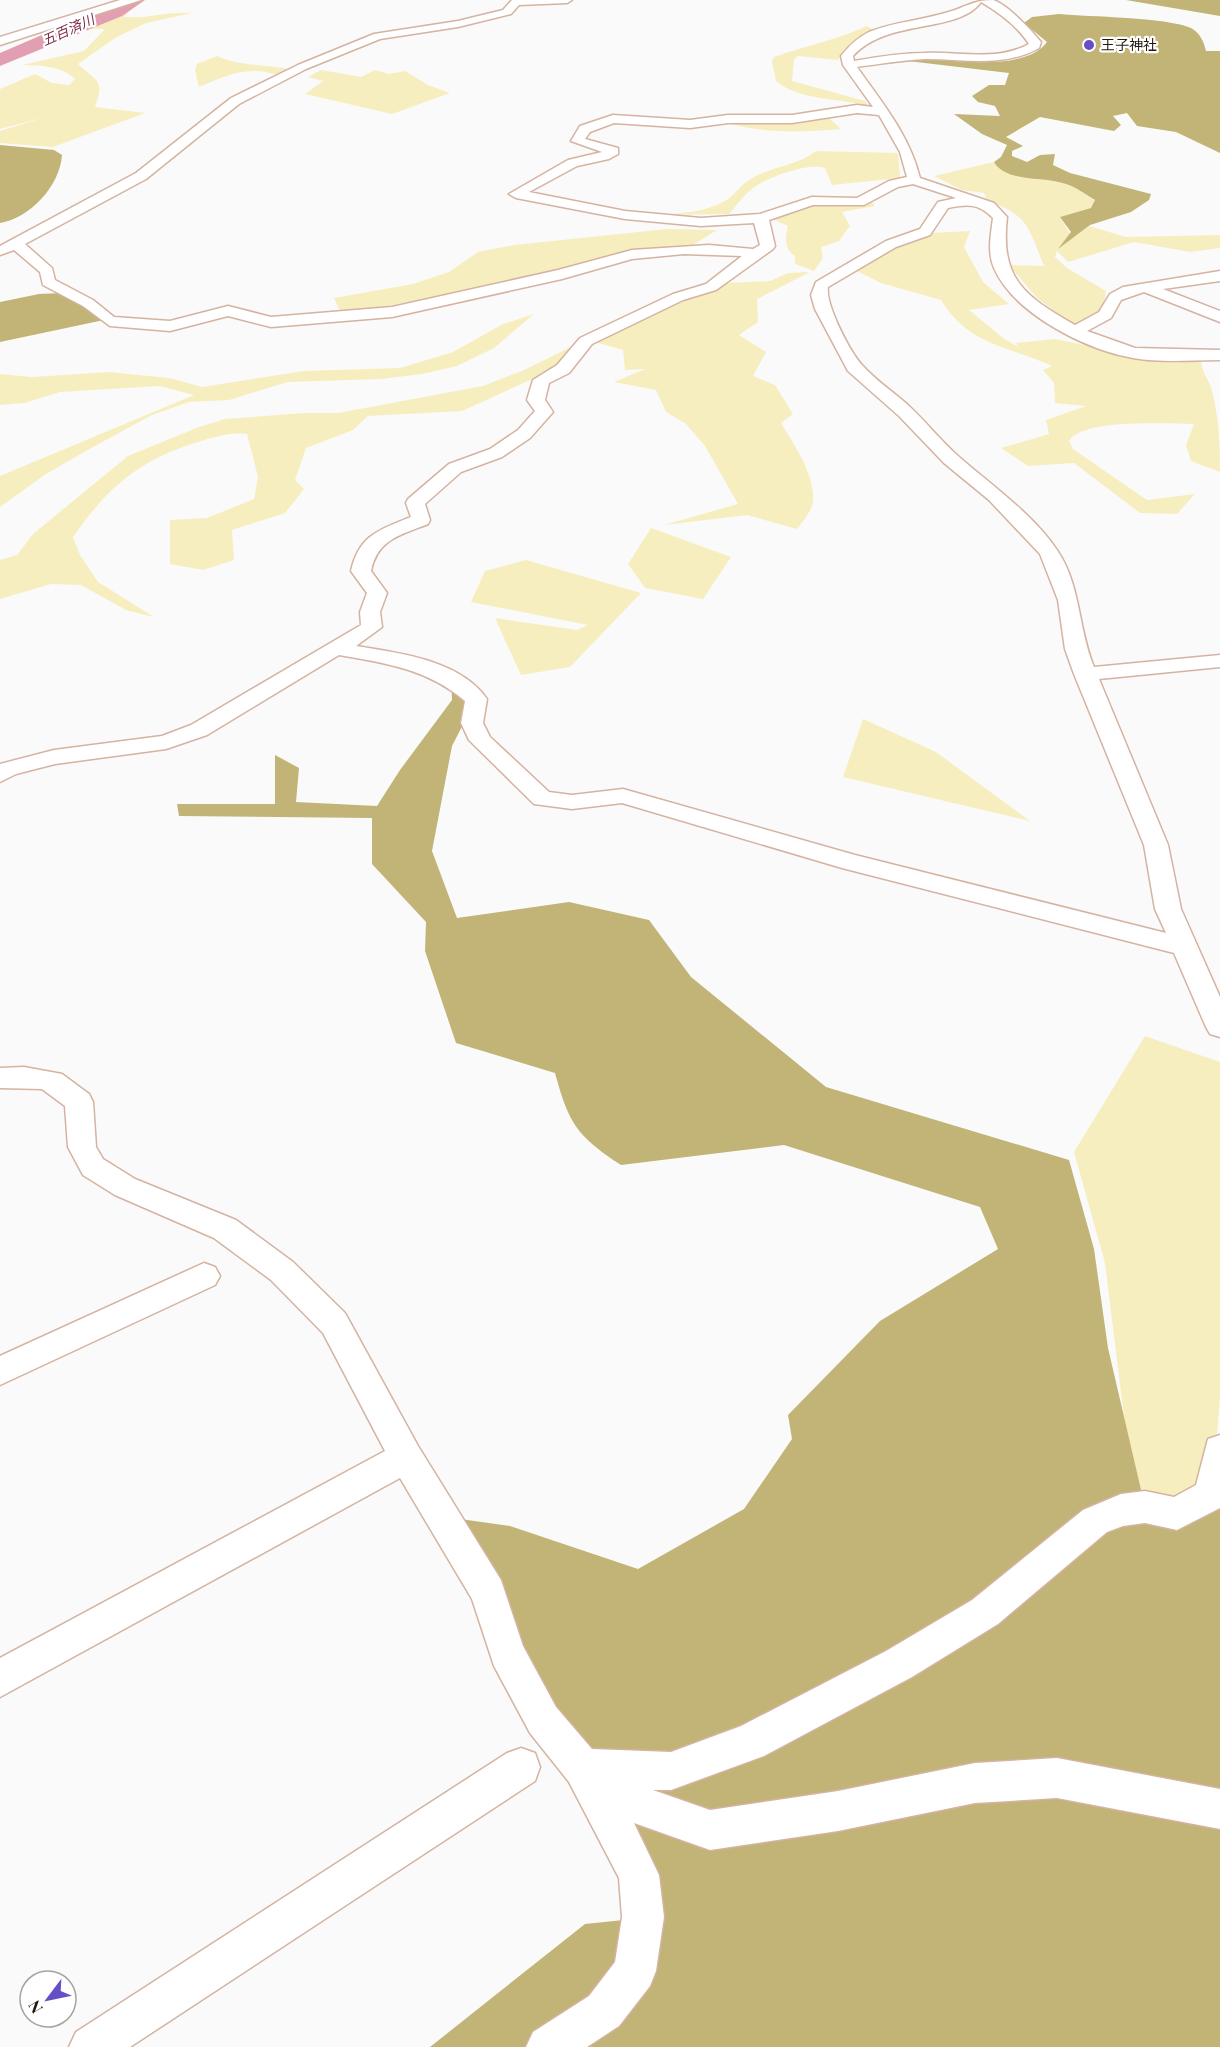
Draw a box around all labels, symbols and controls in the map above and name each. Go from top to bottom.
water label: 五百済川 [38,9,99,50]
place label: 王子神社 [1101,35,1157,54]
marker: 王子神社 [1082,38,1096,52]
north arrow [18,1969,78,2029]
text: N [23,1996,47,2018]

